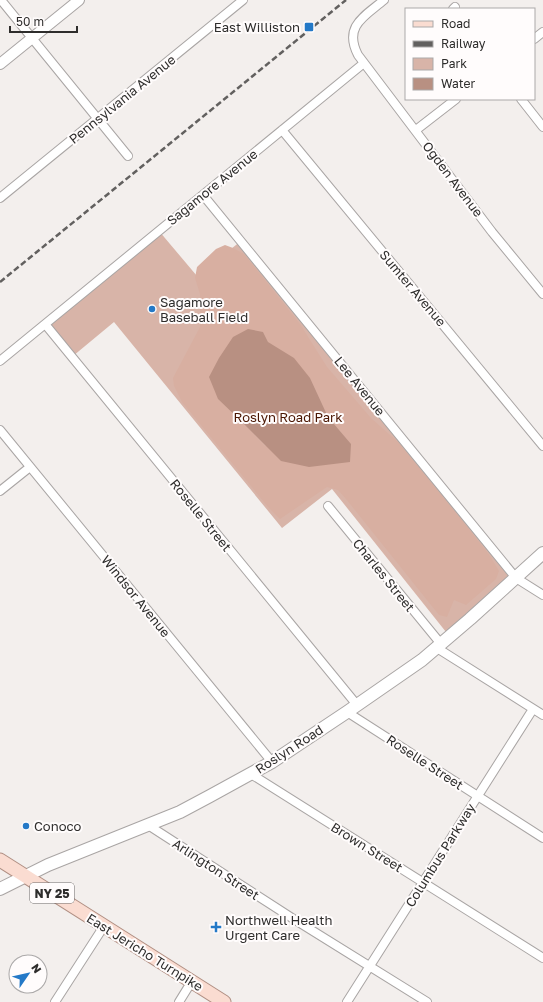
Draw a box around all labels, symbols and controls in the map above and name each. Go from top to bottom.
scale bar [10,8,77,34]
legend [405,8,535,100]
text: 50 m [16,14,44,29]
text: Road [441,16,470,31]
place label: East Williston [214,19,300,35]
marker: East Williston [303,21,315,33]
text: Railway [441,36,486,51]
street label: Pennsylvania Avenue [66,51,178,147]
text: Park [441,56,467,71]
text: Water [441,76,475,91]
street label: Ogden Avenue [419,138,487,220]
street label: Sagamore Avenue [163,146,261,228]
street label: Sumter Avenue [376,247,450,329]
place label: Sagamore Baseball Field [160,294,248,325]
marker: Sagamore Baseball Field [147,304,157,314]
street label: Lee Avenue [331,353,389,419]
park label: Roslyn Road Park [233,409,343,425]
street label: Roselle Street [167,476,235,554]
street label: Charles Street [350,535,418,615]
street label: Windsor Avenue [98,552,174,640]
street label: Roslyn Road [252,721,326,777]
street label: Roselle Street [384,731,466,793]
street label: Columbus Parkway [402,800,479,910]
place label: Conoco [34,818,82,834]
street label: Brown Street [328,819,406,875]
marker: Conoco [21,821,31,831]
street label: Arlington Street [170,835,262,903]
road number: NY 25 [30,883,74,903]
street label: East Jericho Turnpike [84,910,206,994]
place label: Northwell Health Urgent Care [225,912,332,943]
marker: Northwell Health Urgent Care [210,921,222,933]
north arrow [8,954,48,994]
text: N [29,961,44,975]

